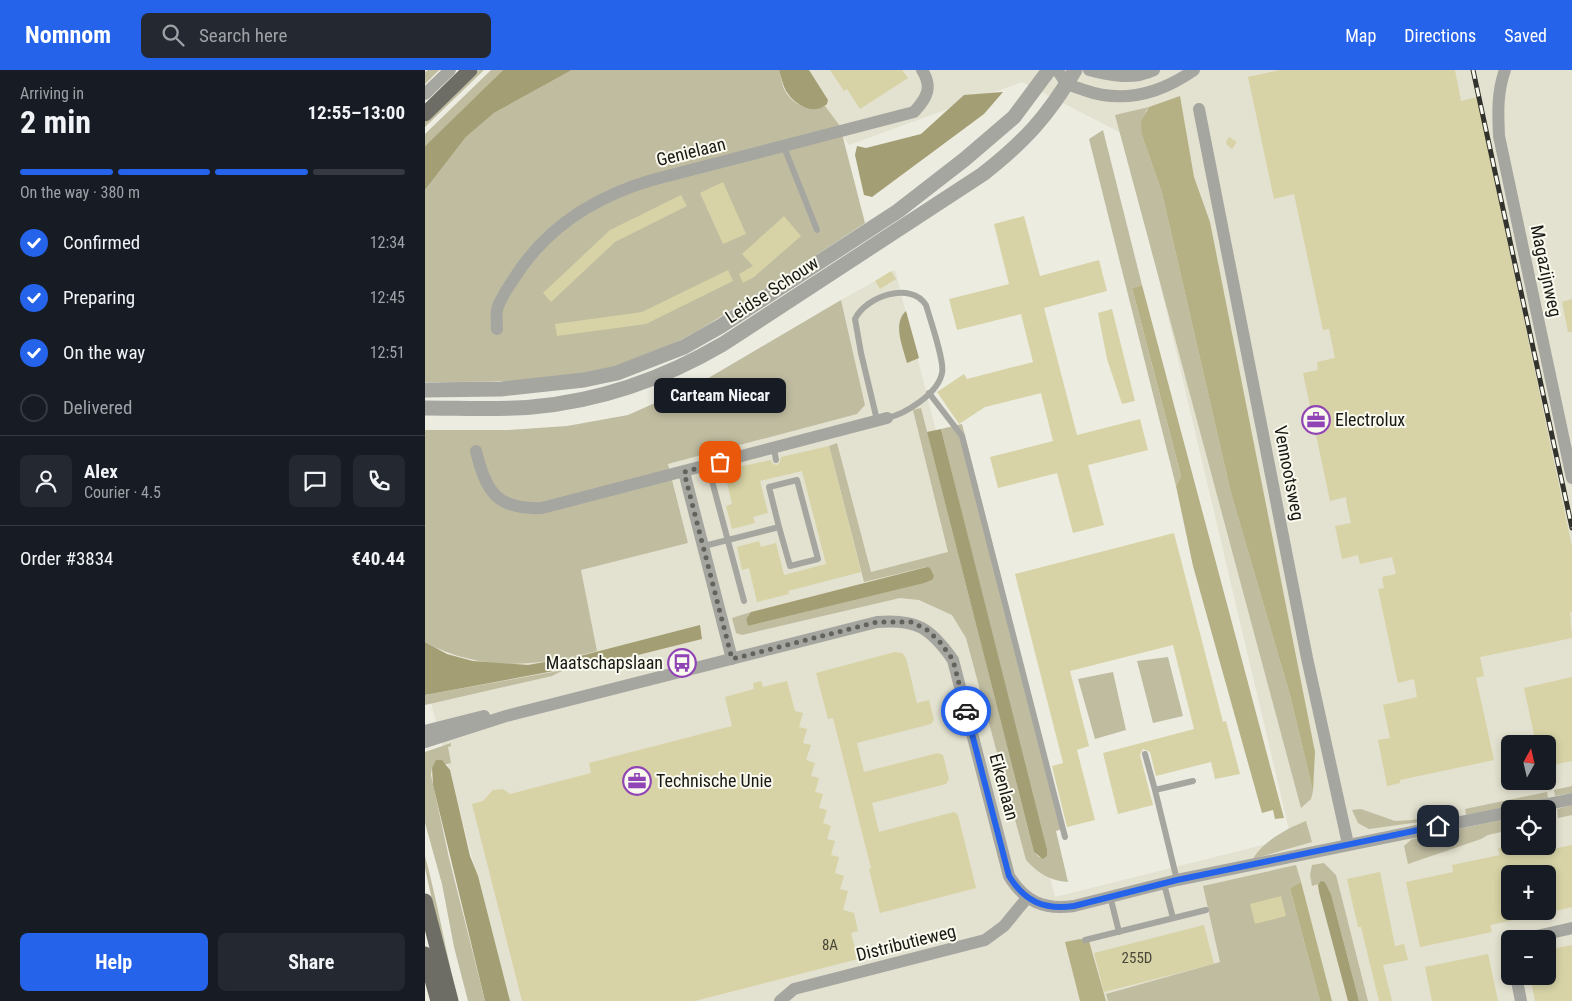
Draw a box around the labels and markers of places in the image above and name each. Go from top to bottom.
callout: Carteam Niecar [654,377,786,412]
office icon: Electrolux [1301,405,1331,435]
place label: Electrolux [1335,409,1405,430]
pin [699,441,741,483]
bus stop icon: Maatschapslaan [667,648,697,678]
place label: Maatschapslaan [546,652,663,673]
office icon: Technische Unie [622,766,652,796]
place label: Technische Unie [656,770,772,791]
pin [1417,805,1459,847]

